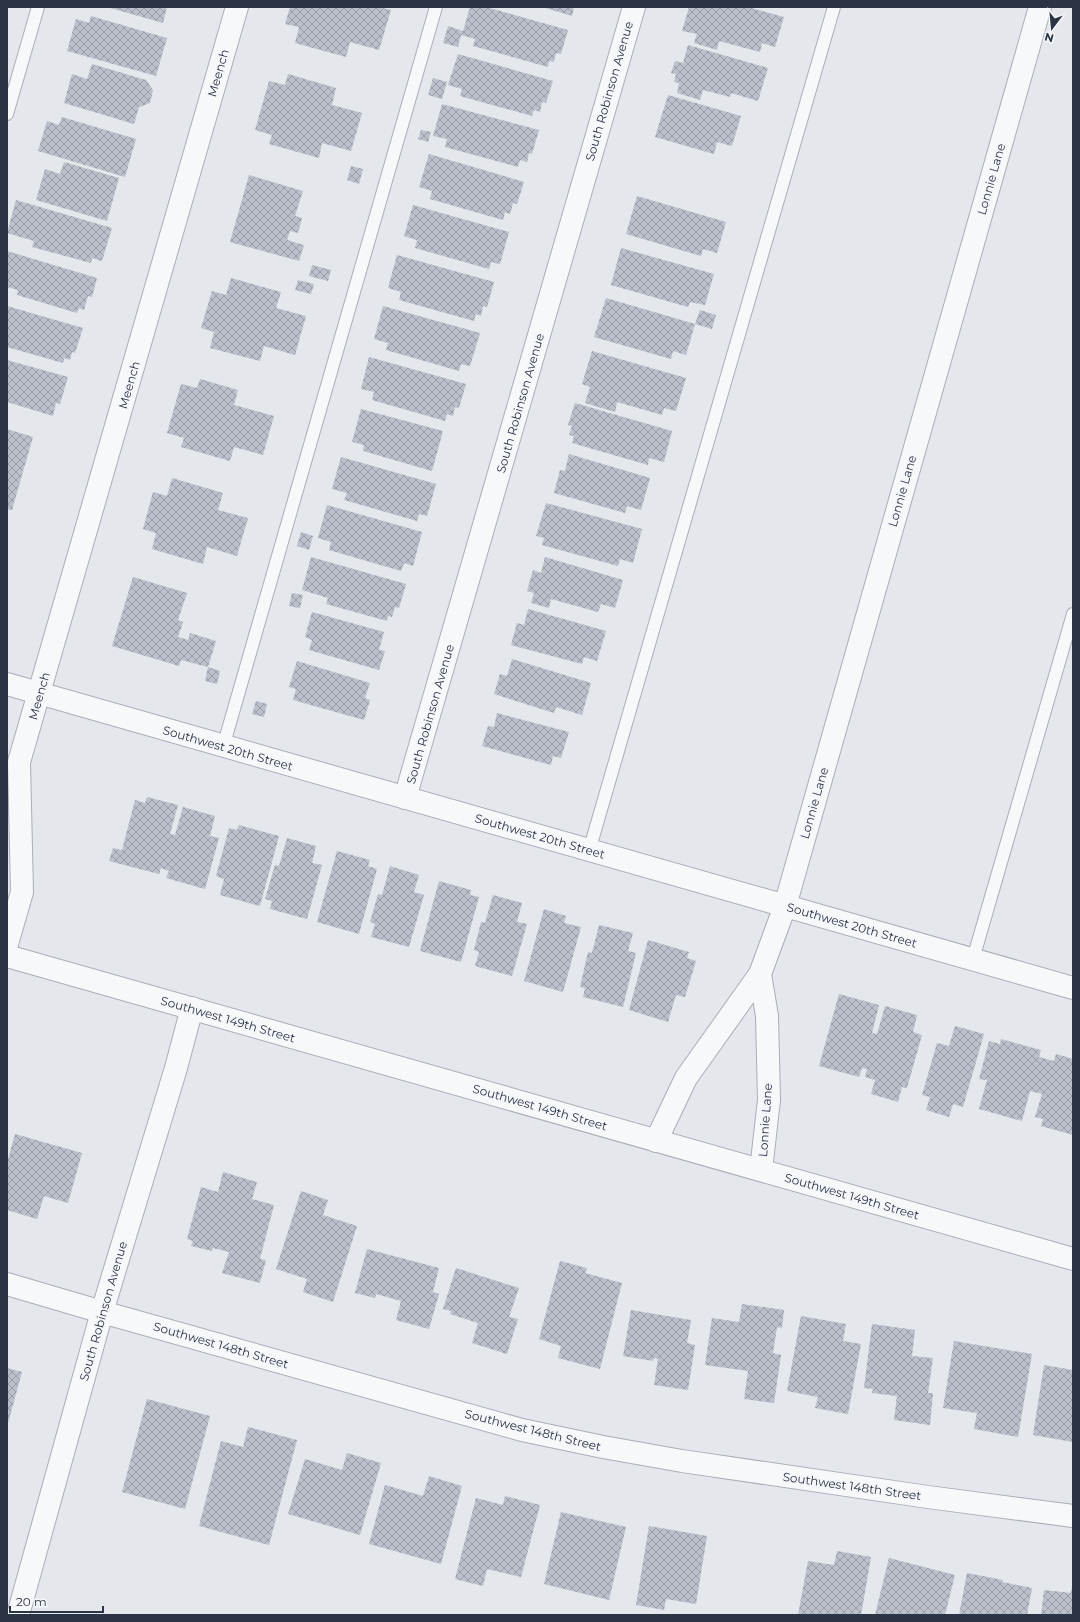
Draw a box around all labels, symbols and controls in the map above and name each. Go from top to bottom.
north arrow [1032,8,1072,48]
street label: South Robinson Avenue [582,19,636,163]
text: N [1043,30,1055,46]
street label: Meench [204,47,232,99]
street label: Lonnie Lane [974,141,1008,217]
street label: South Robinson Avenue [493,331,547,475]
street label: Meench [115,359,143,411]
street label: Lonnie Lane [885,453,919,529]
street label: South Robinson Avenue [403,642,457,786]
street label: Meench [25,670,53,722]
street label: Southwest 20th Street [161,722,295,774]
street label: Lonnie Lane [797,765,831,841]
street label: Southwest 20th Street [473,810,607,862]
street label: Southwest 20th Street [785,899,919,951]
street label: Southwest 149th Street [159,993,297,1045]
street label: Southwest 149th Street [471,1081,609,1133]
street label: Lonnie Lane [755,1083,775,1157]
street label: Southwest 149th Street [783,1170,921,1222]
street label: South Robinson Avenue [76,1239,130,1383]
street label: Southwest 148th Street [152,1319,290,1372]
street label: Southwest 148th Street [463,1406,603,1454]
street label: Southwest 148th Street [782,1469,922,1503]
scale bar [10,1588,103,1614]
text: 20 m [16,1594,47,1609]

